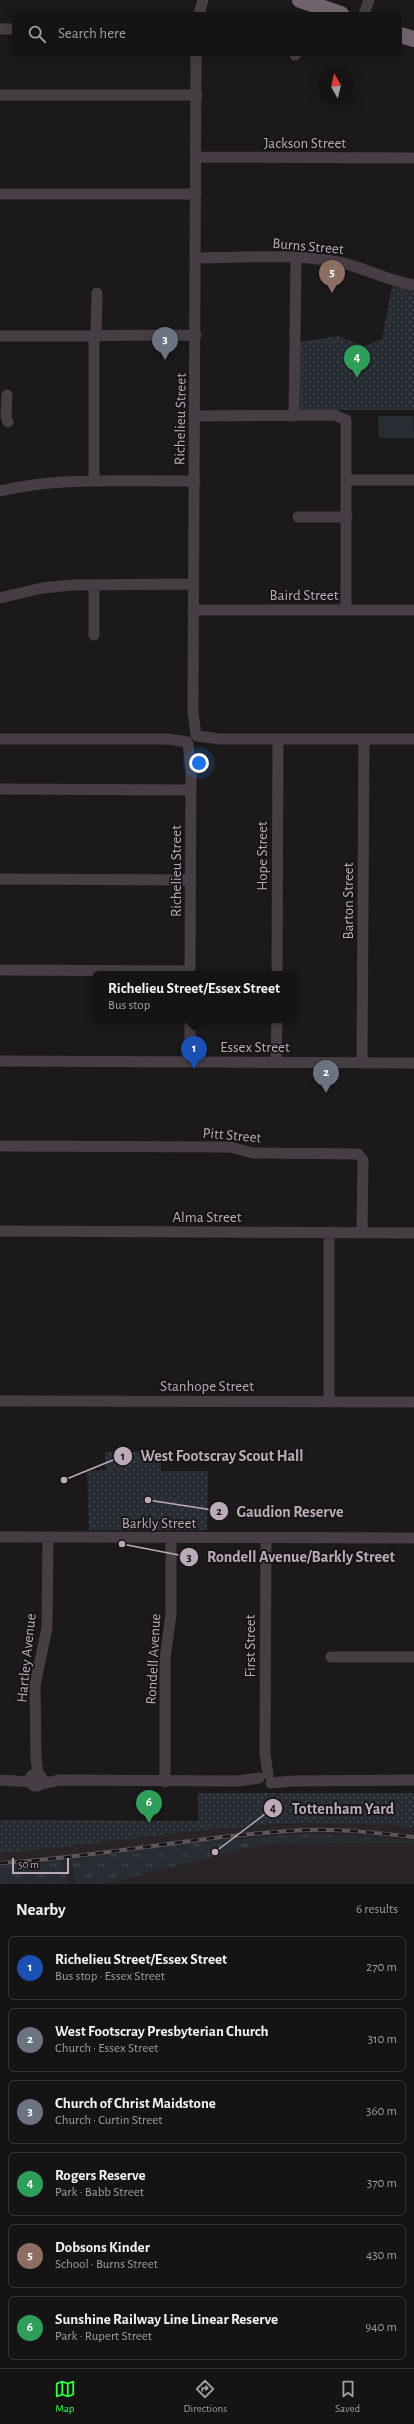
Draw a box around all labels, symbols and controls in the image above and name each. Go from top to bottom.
search box [12,12,402,56]
icon: search [26,23,48,45]
text: Search here [58,26,126,41]
north arrow [318,68,354,104]
street label: Jackson Street [264,136,346,151]
street label: Burns Street [272,236,344,257]
pin: 5 [319,260,345,293]
pin: 3 [152,327,178,360]
pin: 4 [344,345,370,378]
street label: Richelieu Street [172,373,189,465]
street label: Baird Street [269,588,339,603]
your location [189,753,209,773]
street label: Hope Street [255,821,270,891]
street label: Richelieu Street [169,825,184,917]
street label: Barton Street [341,862,356,940]
popup [93,971,295,1023]
text: Richelieu Street/Essex Street [108,981,280,996]
text: Bus stop [108,999,150,1012]
pin: 1 [181,1036,207,1069]
street label: Essex Street [220,1040,290,1055]
pin: 2 [313,1060,339,1093]
street label: Pitt Street [202,1125,262,1146]
street label: Alma Street [172,1210,242,1225]
street label: Stanhope Street [160,1379,254,1394]
callout: West Footscray Scout Hall [113,1442,312,1470]
text: West Footscray Scout Hall [140,1448,304,1465]
text: 1 [121,1450,125,1462]
callout: Gaudion Reserve [209,1497,352,1525]
text: Gaudion Reserve [236,1504,344,1520]
text: 2 [216,1505,222,1517]
street label: Barkly Street [122,1516,196,1531]
callout: Rondell Avenue/Barkly Street [179,1543,403,1571]
text: Rondell Avenue/Barkly Street [207,1549,396,1566]
text: 3 [186,1551,192,1563]
street label: Hartley Avenue [14,1613,39,1703]
street label: Rondell Avenue [144,1613,163,1705]
street label: First Street [243,1614,258,1678]
pin: 6 [136,1790,162,1823]
callout: Tottenham Yard [263,1794,402,1822]
text: Tottenham Yard [292,1801,395,1817]
text: 4 [270,1802,276,1814]
scale bar [12,1856,69,1875]
text: 50 m [18,1859,39,1870]
text: Nearby [16,1901,66,1918]
text: 6 results [356,1903,398,1916]
text: Richelieu Street/Essex Street [55,1952,227,1967]
text: 1 [28,1961,32,1974]
text: 270 m [366,1961,397,1974]
text: Bus stop · Essex Street [55,1970,165,1983]
text: West Footscray Presbyterian Church [55,2024,269,2039]
text: 2 [27,2033,33,2046]
text: 310 m [368,2033,397,2046]
text: Church · Essex Street [55,2042,159,2055]
text: Church of Christ Maidstone [55,2096,216,2111]
text: 3 [27,2105,33,2118]
text: 360 m [366,2105,397,2118]
text: Church · Curtin Street [55,2114,162,2127]
text: Rogers Reserve [55,2168,146,2183]
text: 4 [27,2177,33,2190]
text: 370 m [367,2177,397,2190]
text: Park · Babb Street [55,2186,144,2199]
text: Dobsons Kinder [55,2240,150,2255]
text: 5 [27,2249,33,2262]
text: 430 m [366,2249,397,2262]
text: School · Burns Street [55,2258,158,2271]
text: Sunshine Railway Line Linear Reserve [55,2312,278,2327]
text: 6 [27,2321,33,2334]
text: 940 m [365,2321,397,2334]
text: Park · Rupert Street [55,2330,152,2343]
tab: Map [54,2378,76,2415]
tab: Directions [183,2378,227,2415]
tab: Saved [335,2378,360,2415]

